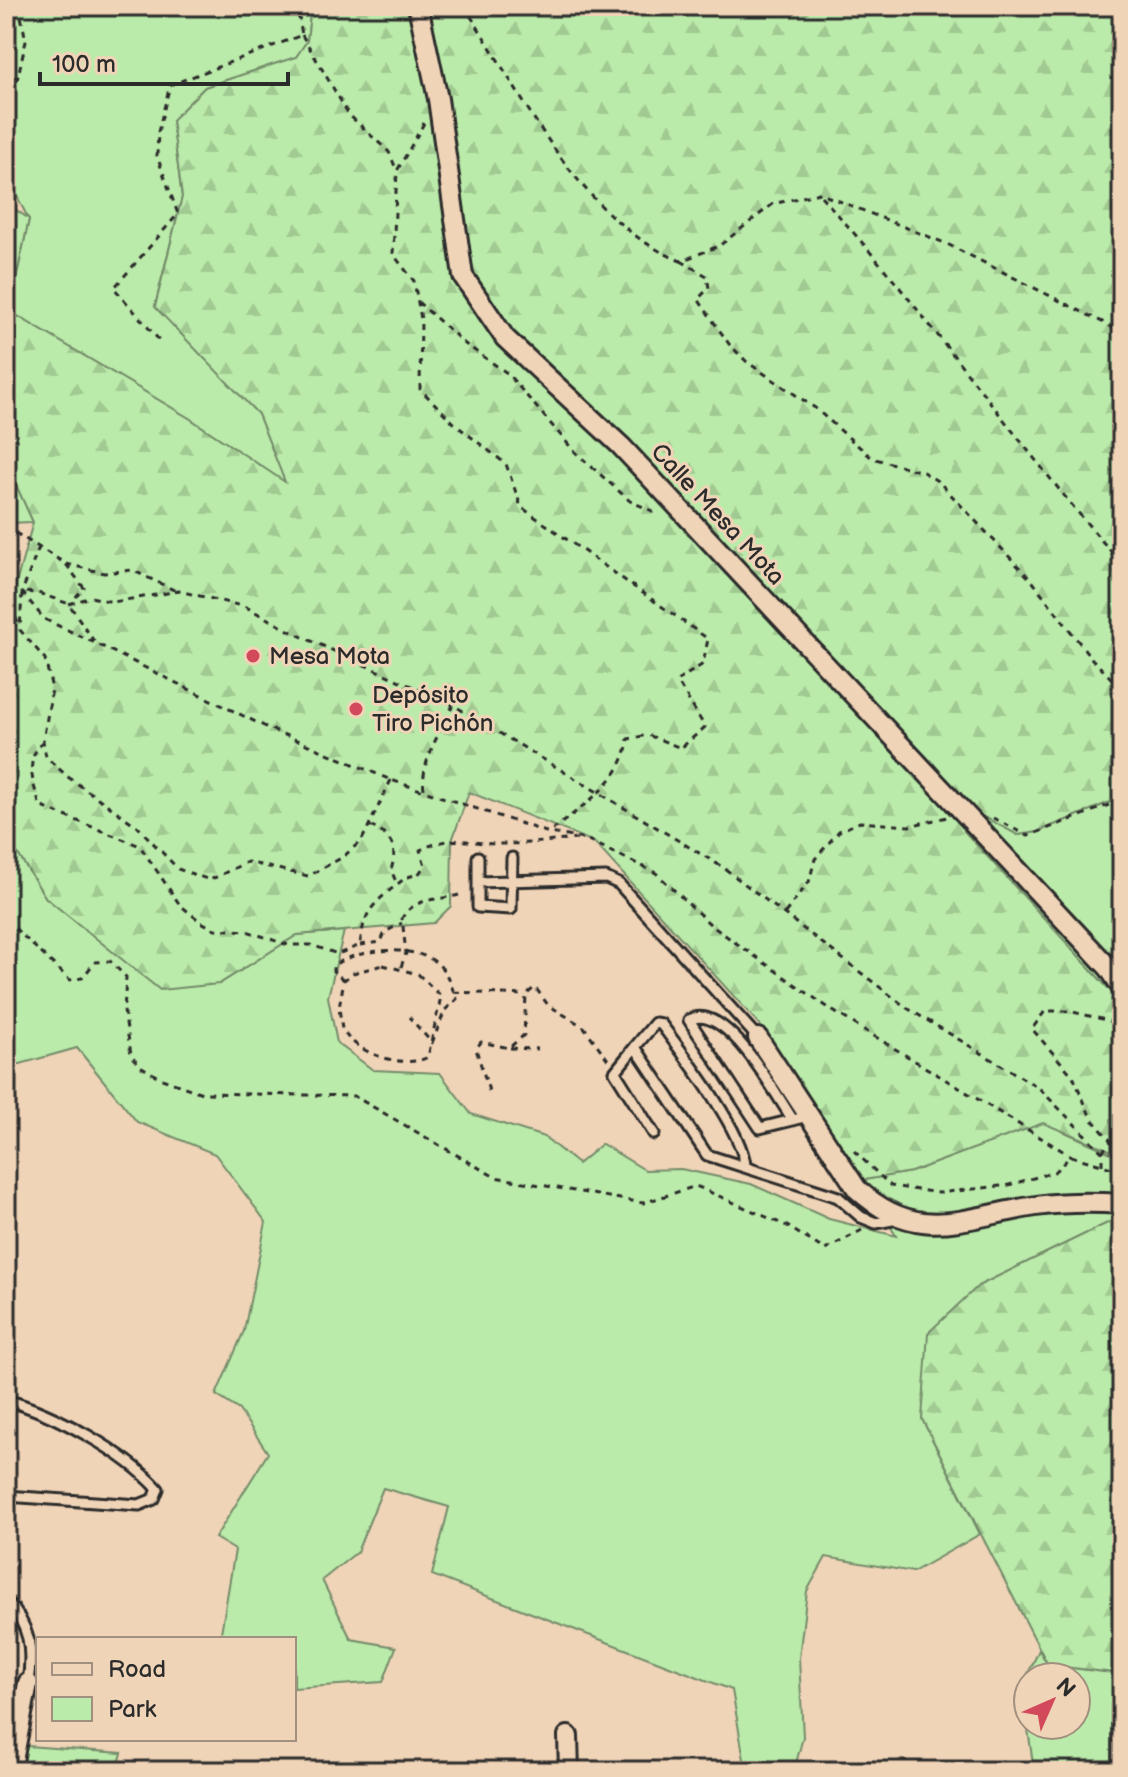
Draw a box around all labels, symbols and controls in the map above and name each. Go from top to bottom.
scale bar [40,36,288,86]
text: 100 m [52,50,116,79]
street label: Calle Mesa Mota [645,438,791,591]
place label: Mesa Mota [269,642,390,671]
marker: Mesa Mota [244,647,262,665]
place label: Depósito Tiro Pichón [372,681,493,738]
marker: Depósito Tiro Pichón [347,700,365,718]
legend [36,1637,296,1741]
text: Road [108,1655,166,1684]
north arrow [1012,1661,1092,1741]
text: N [1050,1673,1080,1703]
text: Park [108,1695,156,1724]

